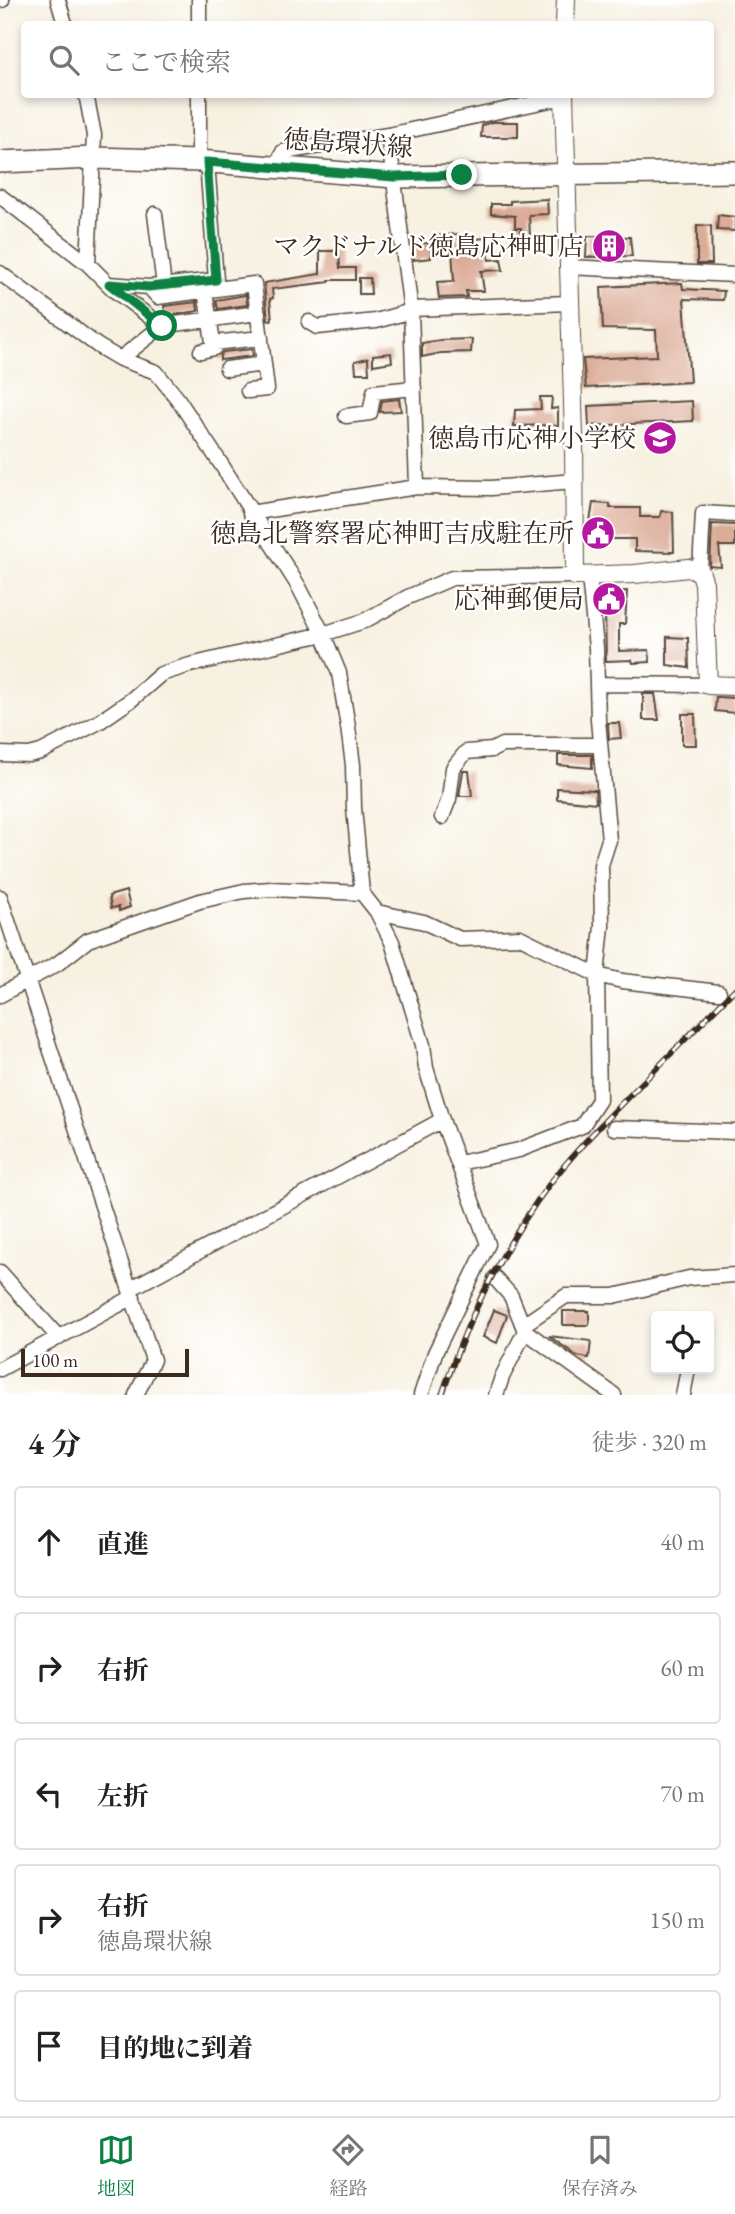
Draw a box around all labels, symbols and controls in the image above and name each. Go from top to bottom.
search box [21,21,714,98]
icon: search [45,41,83,79]
text: ここで検索 [101,45,231,79]
street label: 徳島環状線 [282,122,414,164]
route end [446,159,477,190]
building icon: マクドナルド徳島応神町店 [590,227,628,265]
place label: マクドナルド徳島応神町店 [273,229,584,263]
route start [146,310,177,341]
school or university icon: 徳島市応神小学校 [641,419,679,457]
place label: 徳島市応神小学校 [428,421,636,455]
public building icon: 徳島北警察署応神町吉成駐在所 [579,514,617,552]
place label: 徳島北警察署応神町吉成駐在所 [210,516,574,550]
public building icon: 応神郵便局 [590,580,628,618]
place label: 応神郵便局 [454,582,584,616]
map controls [651,1311,714,1374]
button: locate [651,1311,714,1374]
scale bar [21,1346,189,1378]
text: 100 m [32,1348,78,1373]
text: 4 分 [28,1424,81,1463]
text: 徒歩 · 320 m [592,1427,707,1457]
icon: ahead [30,1523,68,1561]
text: 直進 [97,1527,149,1561]
text: 40 m [660,1527,705,1557]
icon: right [30,1649,68,1687]
text: 右折 [97,1653,149,1687]
text: 60 m [660,1653,705,1683]
icon: left [30,1775,68,1813]
text: 左折 [97,1779,149,1813]
text: 70 m [660,1779,705,1809]
text: 右折 [97,1889,149,1923]
icon: right [30,1901,68,1939]
text: 150 m [649,1905,705,1935]
text: 徳島環状線 [97,1926,212,1956]
icon: arrive [30,2027,68,2065]
text: 目的地に到着 [97,2031,253,2065]
tab: 地図 [97,2131,135,2201]
tab: 経路 [329,2131,368,2201]
tab: 保存済み [562,2131,638,2201]

